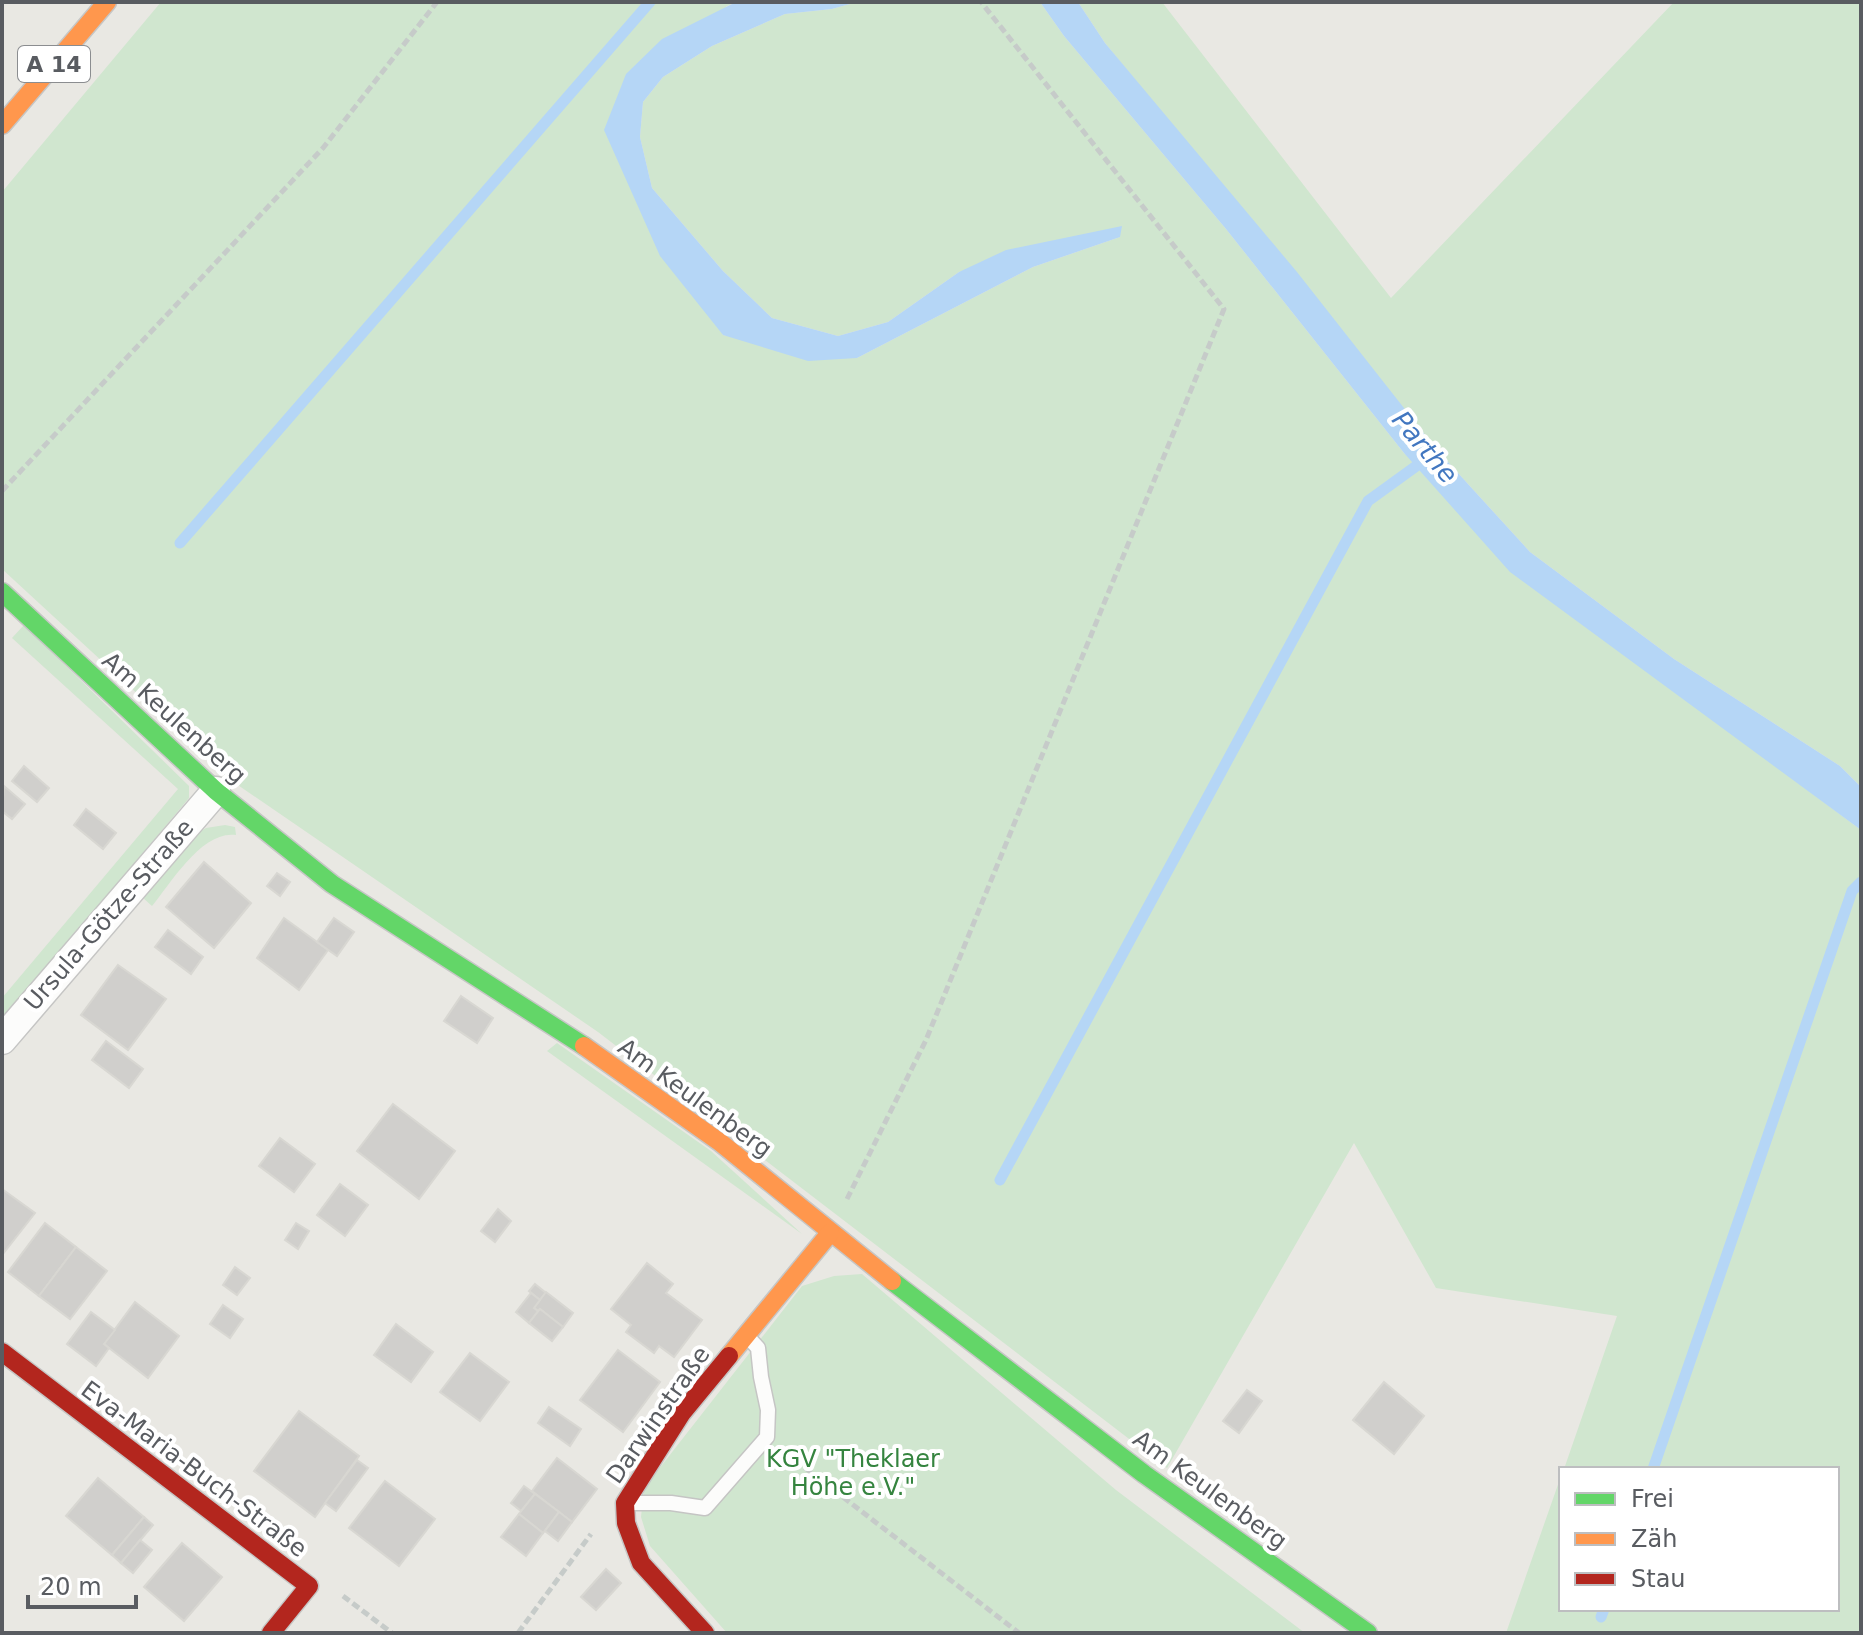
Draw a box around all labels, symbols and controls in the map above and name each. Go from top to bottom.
road number: A 14 [18,46,90,82]
water label: Parthe [1386,405,1464,489]
street label: Am Keulenberg [97,646,251,790]
street label: Ursula-Götze-Straße [18,814,200,1016]
street label: Am Keulenberg [613,1033,777,1163]
street label: Darwinstraße [600,1341,716,1489]
street label: Eva-Maria-Buch-Straße [76,1375,312,1563]
street label: Am Keulenberg [1128,1425,1292,1555]
park label: KGV "Theklaer Höhe e.V." [766,1445,940,1501]
legend [1559,1467,1839,1611]
text: Frei [1631,1485,1674,1513]
text: Zäh [1631,1525,1677,1553]
scale bar [28,1559,136,1609]
text: Stau [1631,1565,1686,1593]
text: 20 m [40,1573,102,1601]

